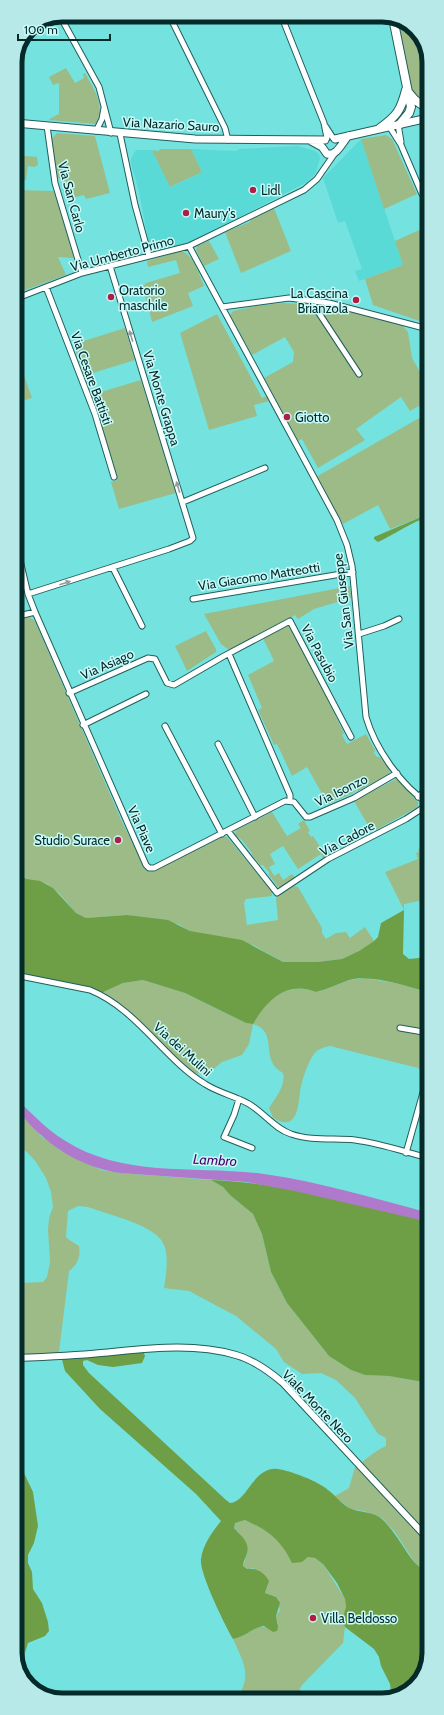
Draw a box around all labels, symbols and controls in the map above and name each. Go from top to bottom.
scale bar [18,16,110,42]
text: 100 m [24,22,58,37]
street label: Via Nazario Sauro [122,113,220,135]
street label: Via San Carlo [55,160,89,234]
place label: Lidl [261,182,281,198]
marker: Lidl [248,185,258,195]
place label: Maury's [194,205,236,221]
marker: Maury's [181,208,191,218]
street label: Via Umberto Primo [69,232,175,274]
place label: Oratorio maschile [119,282,168,313]
place label: La Cascina Brianzola [291,285,349,316]
marker: Oratorio maschile [106,292,116,302]
marker: La Cascina Brianzola [351,295,361,305]
street label: Via Cesare Battisti [68,329,116,427]
one-way arrow [128,330,134,342]
street label: Via Monte Grappa [140,348,184,448]
place label: Giotto [295,409,329,425]
marker: Giotto [282,412,292,422]
one-way arrow [175,480,181,492]
street label: Via San Giuseppe [329,552,357,650]
street label: Via Giacomo Matteotti [197,558,321,594]
one-way arrow [59,580,71,586]
street label: Via Pasubio [298,621,342,685]
street label: Via Asiago [78,645,136,683]
street label: Via Isonzo [312,770,370,810]
street label: Via Piave [125,803,160,855]
street label: Via Cadore [317,817,377,859]
place label: Studio Surace [34,832,110,848]
marker: Studio Surace [113,835,123,845]
street label: Via dei Mulini [151,1019,215,1079]
water label: Lambro [193,1150,237,1170]
street label: Viale Monte Nero [279,1366,357,1446]
place label: Villa Beldosso [321,1610,397,1626]
marker: Villa Beldosso [308,1613,318,1623]

